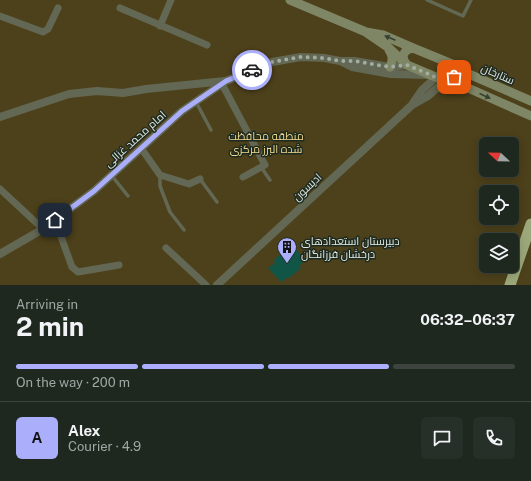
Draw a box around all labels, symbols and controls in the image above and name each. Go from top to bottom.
one-way arrow [384,35,396,41]
courier [232,50,272,90]
icon: car [241,59,263,81]
pin [437,60,471,94]
street label: ستارخان [479,61,516,88]
icon: bag [443,66,465,88]
one-way arrow [480,93,492,99]
street label: امام محمد غزالی [102,108,169,171]
park label: منطقه محافظت شده البرز مرکزی [228,130,304,156]
north arrow [479,137,519,177]
map controls [479,137,519,273]
street label: ادیسون [290,171,324,204]
button: locate [479,185,519,225]
pin [38,203,72,237]
icon: home [44,209,66,231]
button: layers [479,233,519,273]
place label: دبیرستان استعدادهای درخشان فرزانگان [301,235,400,261]
building icon: دبیرستان استعدادهای درخشان فرزانگان [276,236,298,264]
text: Arriving in [16,297,78,312]
text: 2 min [16,311,84,342]
text: 06:32–06:37 [420,311,515,328]
text: On the way · 200 m [16,375,130,390]
button: chat [421,417,463,459]
button: phone [473,417,515,459]
text: Alex [68,422,100,439]
text: A [32,429,42,446]
text: Courier · 4.9 [68,439,141,454]

